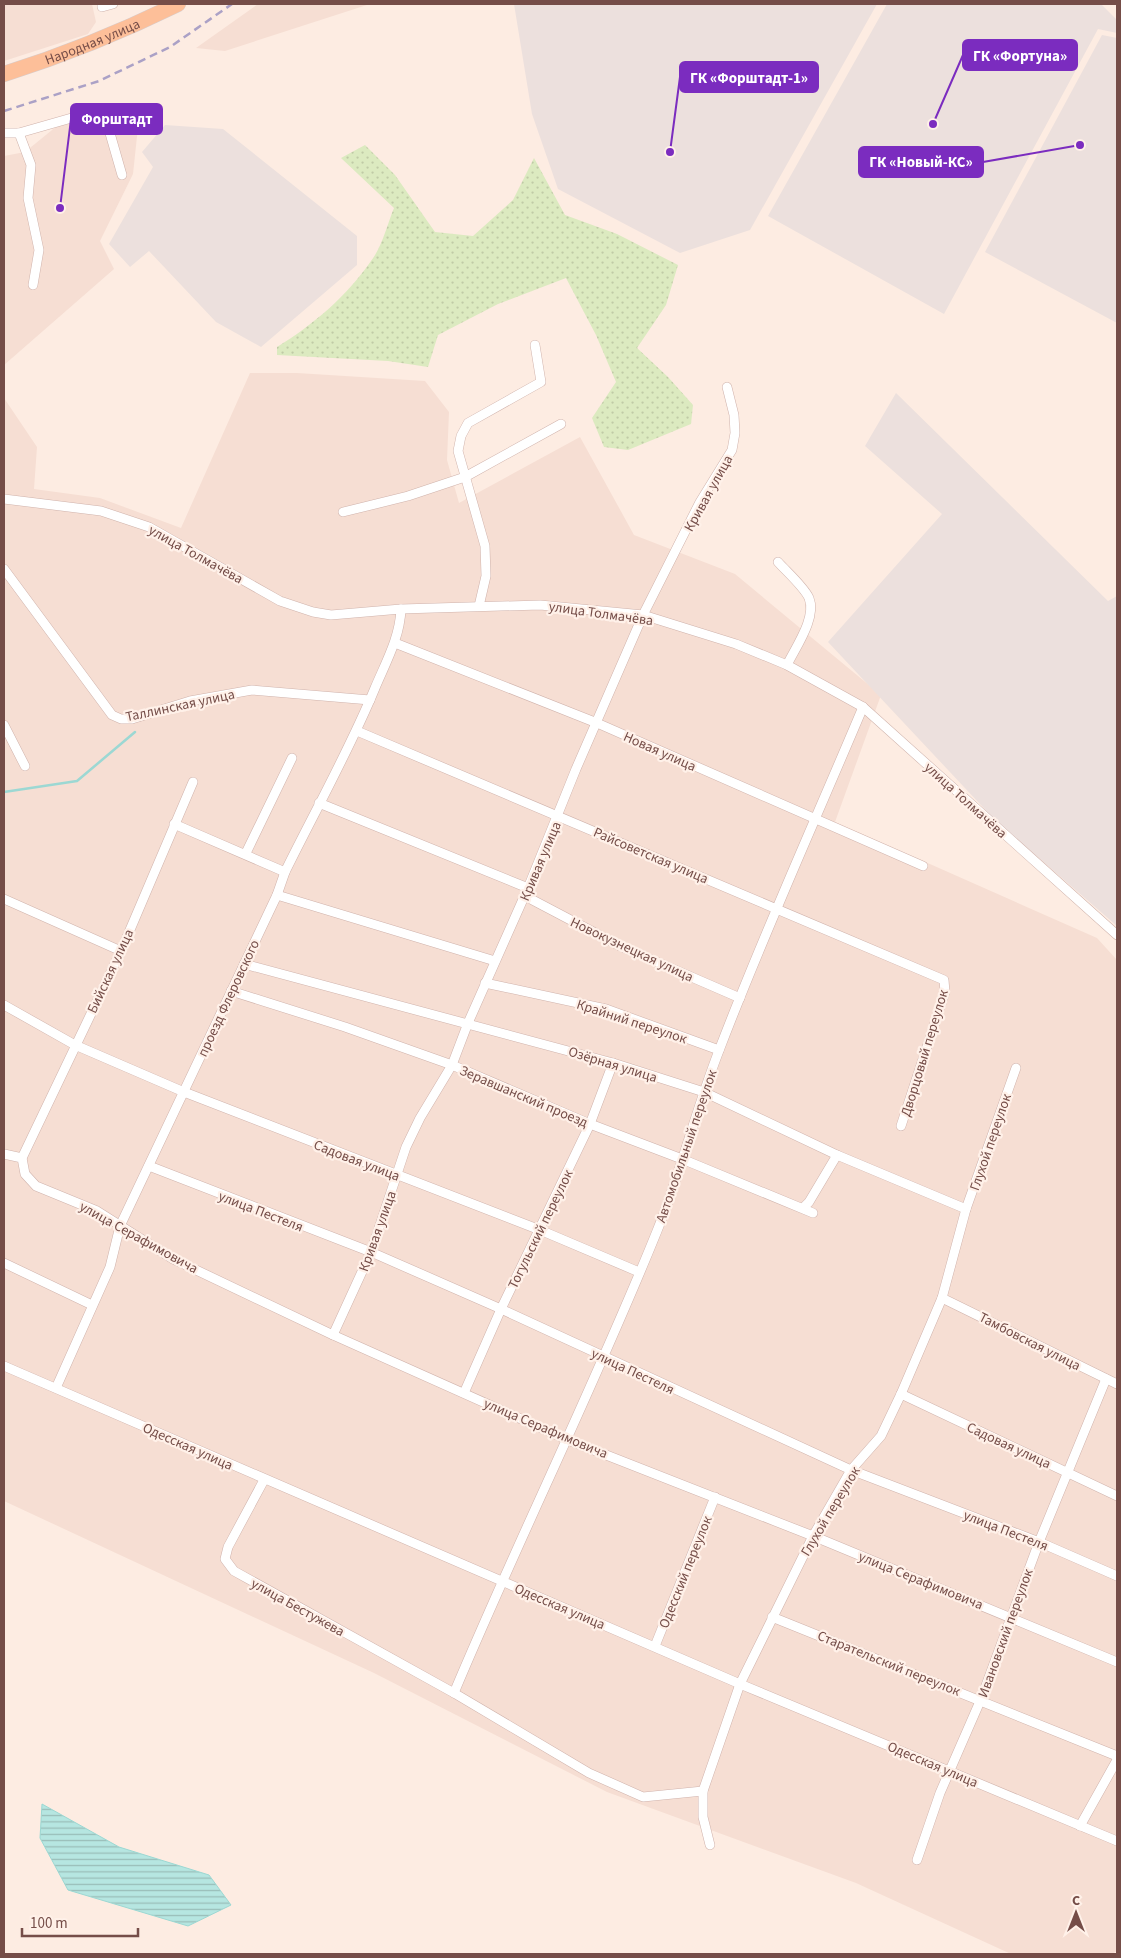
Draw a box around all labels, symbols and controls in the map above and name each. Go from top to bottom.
street label: Народная улица [42,14,143,70]
callout: ГК «Фортуна» [963,40,1077,70]
text: ГК «Фортуна» [973,46,1067,67]
callout: ГК «Форштадт-1» [680,62,818,92]
text: ГК «Форштадт-1» [690,68,808,89]
callout: Форштадт [71,104,162,134]
text: Форштадт [81,109,153,130]
callout: ГК «Новый-КС» [859,147,983,177]
text: ГК «Новый-КС» [869,152,973,173]
street label: Кривая улица [680,452,738,535]
street label: улица Толмачёва [145,521,246,589]
street label: улица Толмачёва [547,597,654,631]
street label: Таллинская улица [124,685,237,727]
street label: Новая улица [620,727,699,777]
street label: улица Толмачёва [920,758,1011,843]
street label: Кривая улица [515,819,567,904]
street label: Райсоветская улица [590,823,711,889]
street label: Новокузнецкая улица [567,913,697,987]
street label: Бийская улица [83,926,139,1017]
street label: проезд Флеровского [193,937,265,1060]
street label: Дворцовый переулок [896,987,954,1119]
street label: Крайний переулок [574,995,690,1049]
street label: Озёрная улица [566,1042,660,1088]
street label: Зеравшанский проезд [456,1061,591,1133]
street label: Автомобильный переулок [651,1067,723,1225]
street label: Глухой переулок [965,1091,1017,1193]
street label: Садовая улица [311,1135,403,1187]
street label: Тогульский переулок [503,1166,578,1292]
street label: улица Пестеля [215,1187,306,1237]
street label: Кривая улица [354,1188,402,1275]
street label: улица Серафимовича [76,1197,202,1279]
street label: Тамбовская улица [975,1308,1084,1376]
street label: улица Пестеля [588,1344,677,1400]
street label: улица Серафимовича [481,1394,611,1464]
street label: Одесская улица [139,1418,236,1476]
street label: Садовая улица [963,1418,1054,1474]
street label: Глухой переулок [796,1463,866,1560]
street label: улица Пестеля [960,1506,1051,1556]
street label: Одесский переулок [654,1513,718,1632]
street label: улица Серафимовича [855,1547,986,1615]
street label: Ивановский переулок [973,1566,1039,1701]
street label: улица Бестужева [247,1574,348,1642]
street label: Одесская улица [511,1579,608,1635]
street label: Старательский переулок [814,1626,963,1702]
street label: Одесская улица [884,1737,981,1793]
north arrow [1051,1888,1101,1938]
text: С [1072,1891,1080,1911]
scale bar [22,1906,139,1938]
text: 100 m [30,1913,68,1934]

